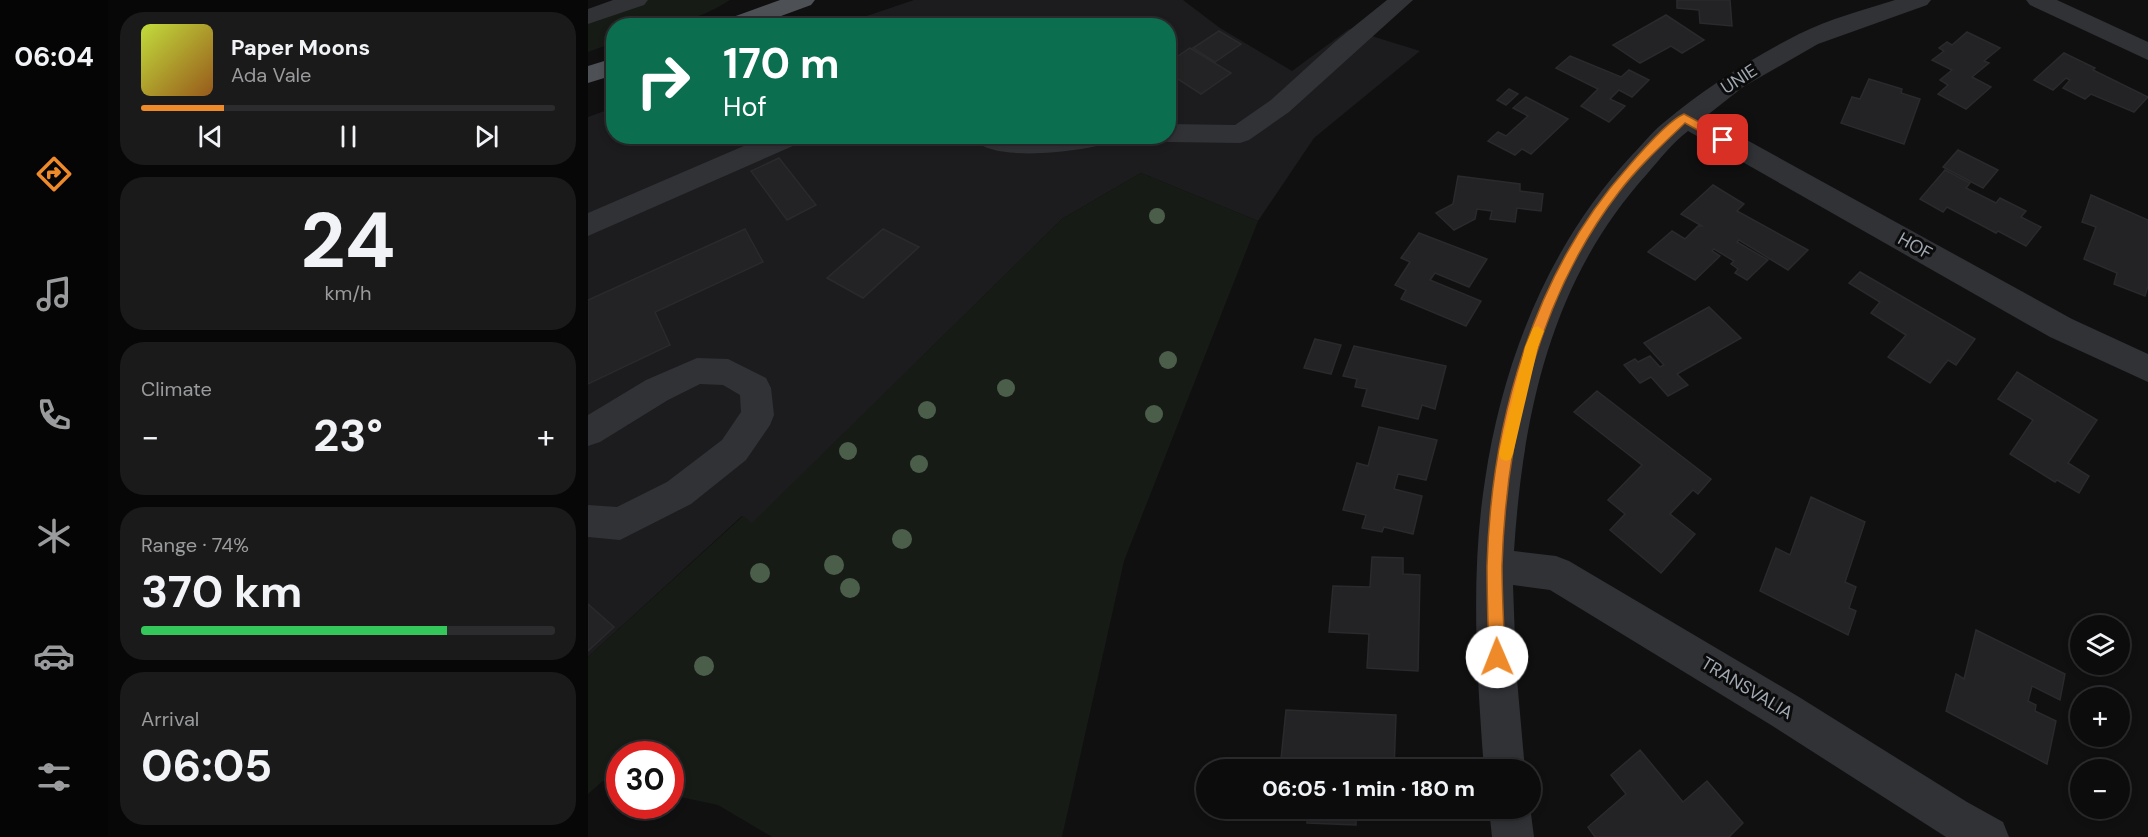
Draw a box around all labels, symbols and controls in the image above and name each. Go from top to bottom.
text: Paper Moons [231,33,370,62]
text: 170 m [723,36,840,91]
text: 06:04 [14,39,94,74]
icon: right [624,42,702,120]
street label: UNIE [1716,58,1762,100]
text: Ada Vale [231,62,311,88]
text: Hof [723,89,767,124]
pin [1697,114,1748,165]
icon: previous [194,120,227,153]
icon: pause [332,120,365,153]
icon: next [470,120,503,153]
icon: arrive [1706,123,1739,156]
icon: directions [33,153,75,195]
text: 24 [300,190,396,291]
street label: HOF [1894,227,1937,265]
icon: music [33,273,75,315]
text: km/h [324,280,372,306]
text: Climate [141,376,212,402]
icon: phone [33,394,75,436]
text: 23° [313,406,383,465]
text: − [141,415,159,458]
text: + [537,415,555,458]
icon: climate [33,515,75,557]
text: Range · 74% [141,532,249,558]
text: 370 km [141,562,302,621]
map controls [2070,615,2130,819]
button: layers [2070,615,2130,675]
position arrow [1465,625,1529,689]
icon: car [33,635,75,677]
street label: TRANSVALIA [1697,651,1797,725]
button: + [2070,687,2130,747]
text: Arrival [141,706,199,732]
text: 06:05 [141,736,272,795]
speed limit sign: 30 [606,741,684,819]
icon: filters [33,756,75,798]
button: − [2070,759,2130,819]
text: 06:05 · 1 min · 180 m [1262,774,1475,803]

